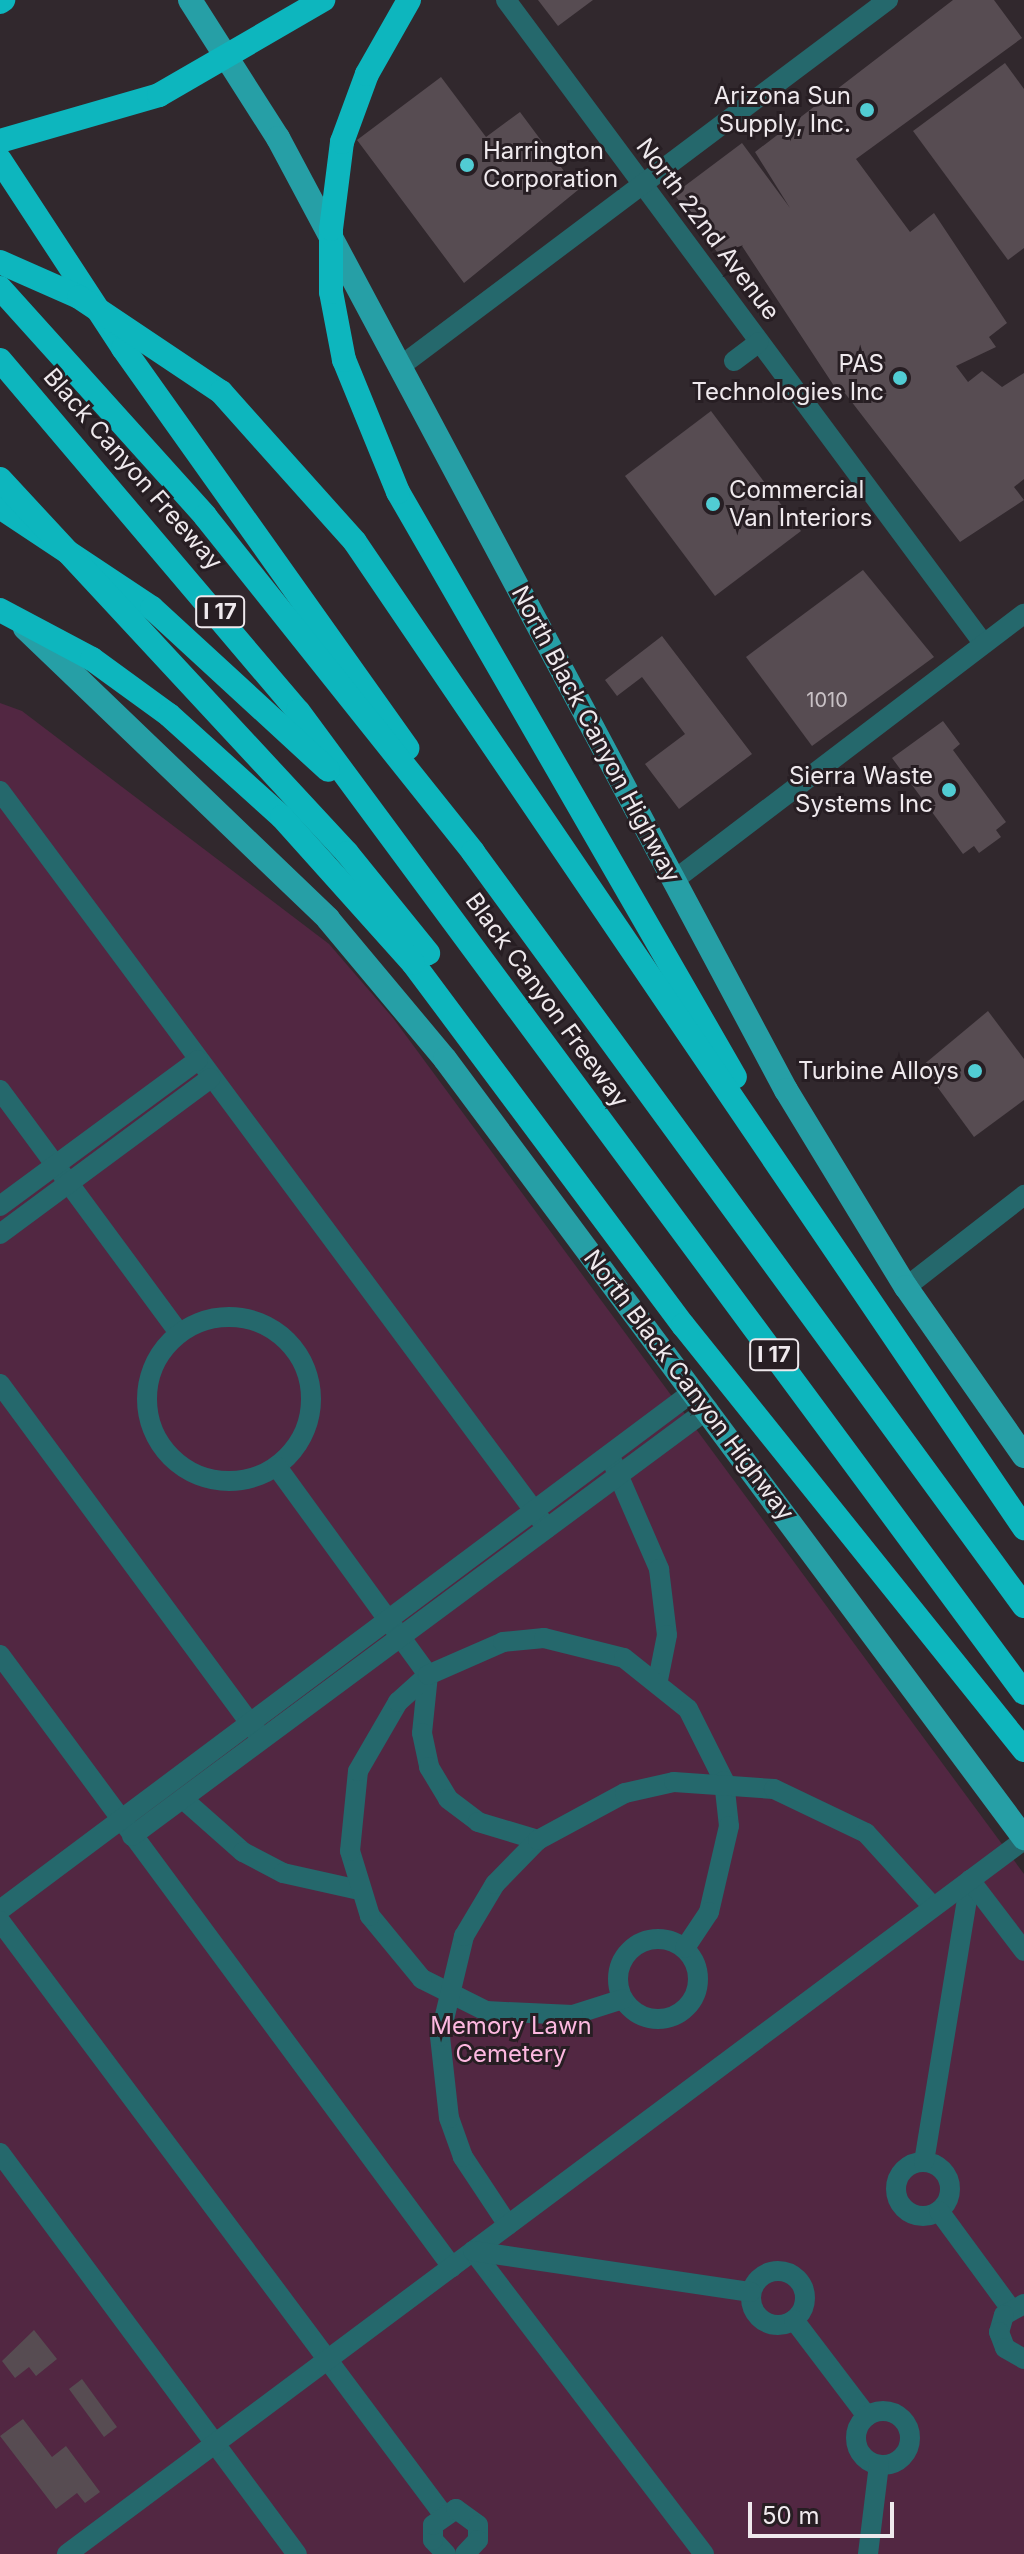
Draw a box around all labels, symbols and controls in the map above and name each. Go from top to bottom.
place label: Arizona Sun Supply, Inc. [714,82,851,138]
marker: Arizona Sun Supply, Inc. [858,101,876,119]
street label: North 22nd Avenue [630,133,786,325]
place label: Harrington Corporation [483,137,618,193]
marker: Harrington Corporation [458,156,476,174]
place label: PAS Technologies Inc [691,350,884,406]
street label: Black Canyon Freeway [38,362,228,576]
marker: PAS Technologies Inc [891,369,909,387]
place label: Commercial Van Interiors [729,476,872,532]
marker: Commercial Van Interiors [704,495,722,513]
street label: North Black Canyon Highway [506,581,686,887]
road number: I 17 [194,594,246,630]
house number: 1010 [806,688,848,712]
place label: Sierra Waste Systems Inc [789,762,933,818]
marker: Sierra Waste Systems Inc [940,781,958,799]
street label: Black Canyon Freeway [460,887,634,1113]
place label: Turbine Alloys [798,1057,959,1085]
marker: Turbine Alloys [966,1062,984,1080]
street label: North Black Canyon Highway [578,1244,800,1526]
road number: I 17 [748,1337,800,1373]
park label: Memory Lawn Cemetery [430,2012,592,2068]
scale bar [752,2486,898,2536]
text: 50 m [762,2501,820,2530]

